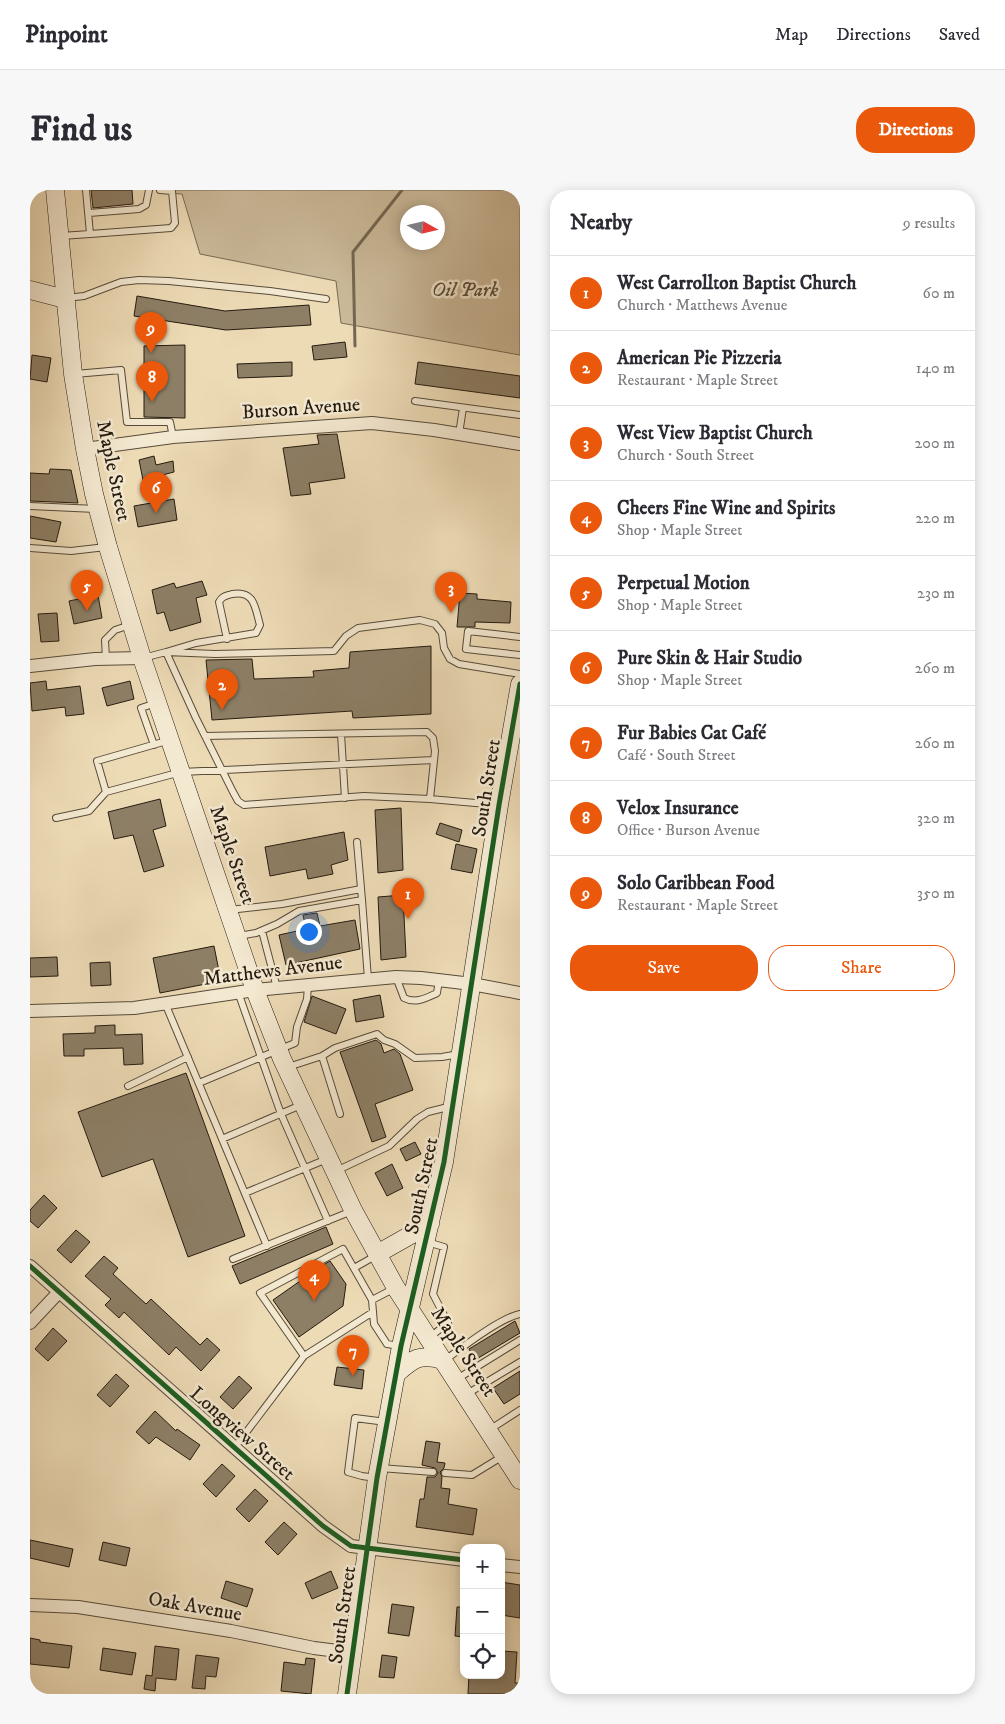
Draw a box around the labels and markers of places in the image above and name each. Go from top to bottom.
pin: 9 [135,312,167,353]
pin: 8 [136,361,168,402]
pin: 6 [140,472,172,513]
pin: 5 [71,570,103,611]
pin: 3 [435,572,467,613]
pin: 2 [206,669,238,710]
pin: 1 [392,878,424,919]
pin: 4 [298,1260,330,1301]
pin: 7 [337,1335,369,1376]

